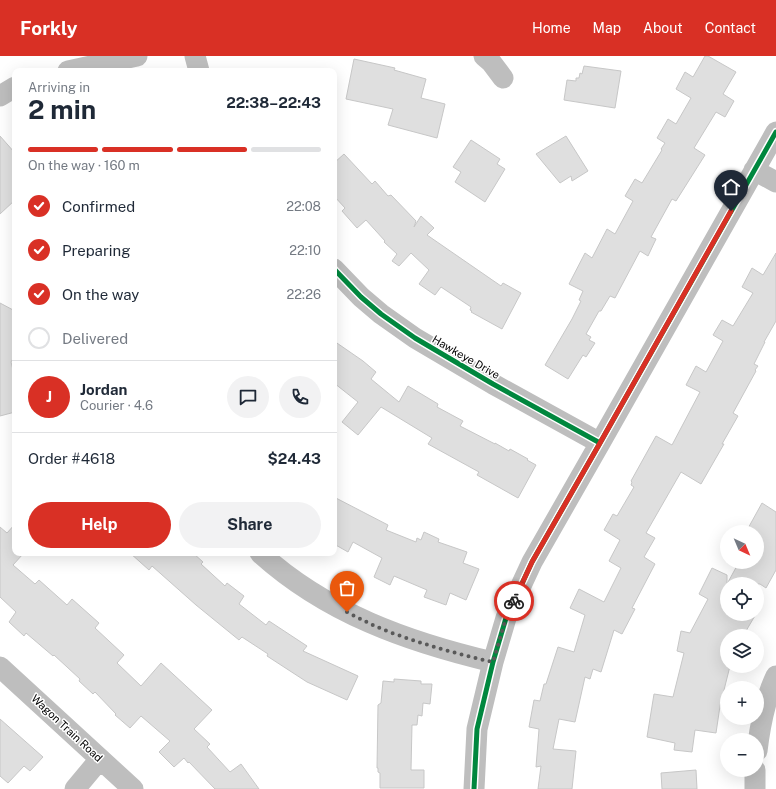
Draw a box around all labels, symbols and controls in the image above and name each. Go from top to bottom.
text: Forkly [20,17,78,39]
text: Home [532,20,571,36]
text: Map [593,20,621,36]
text: About [643,20,683,36]
text: Contact [705,20,756,36]
text: Arriving in [28,80,90,95]
text: 2 min [28,94,96,125]
text: 22:38–22:43 [226,94,321,111]
text: On the way · 160 m [28,158,140,173]
pin [714,170,748,211]
icon: home [720,176,742,198]
icon: check [28,195,50,217]
text: Confirmed [62,198,135,215]
text: 22:08 [286,199,321,214]
icon: check [28,239,50,261]
text: Preparing [62,242,131,259]
text: 22:10 [289,243,321,258]
icon: check [28,283,50,305]
text: On the way [62,286,139,303]
text: 22:26 [286,287,321,302]
text: Delivered [62,330,128,347]
street label: Hawkeye Drive [430,333,502,381]
button: chat [227,376,269,418]
button: phone [279,376,321,418]
text: Jordan [80,381,127,398]
text: J [46,388,52,405]
text: Courier · 4.6 [80,398,153,413]
text: Order #4618 [28,450,115,467]
text: $24.43 [268,450,321,467]
button: Help [28,502,171,548]
button: Share [179,502,321,548]
north arrow [720,525,764,569]
map controls [720,525,764,777]
pin [330,571,364,612]
icon: bag [336,577,358,599]
button: locate [720,577,764,621]
courier [494,581,534,621]
icon: bike [503,590,525,612]
button: layers [720,629,764,673]
button: + [720,681,764,725]
street label: Wagon Train Road [29,692,105,764]
button: − [720,733,764,777]

